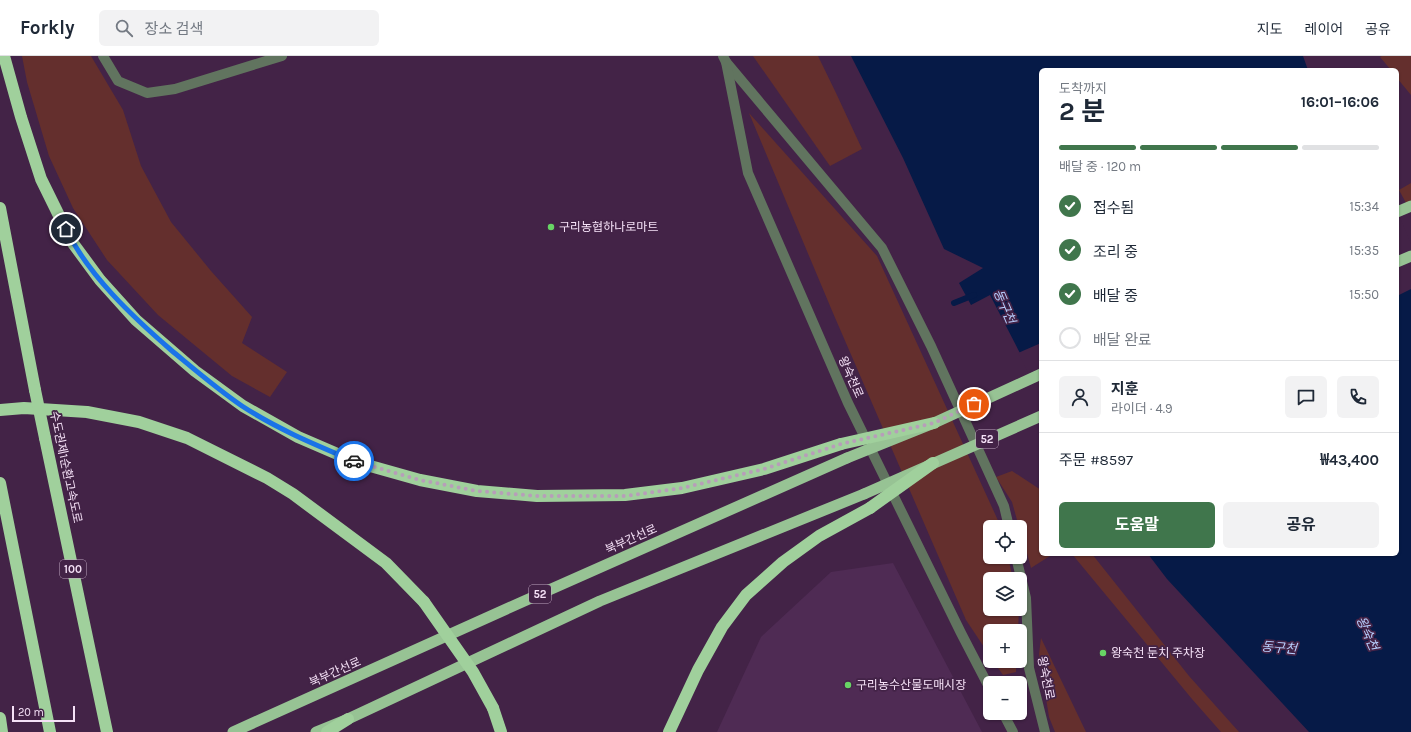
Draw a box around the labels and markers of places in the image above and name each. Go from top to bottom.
pin [49,212,83,246]
place label: 구리농협하나로마트 [559,220,658,234]
marker: 구리농협하나로마트 [546,222,556,232]
pin [957,387,991,421]
place label: 왕숙천 둔치 주차장 [1111,646,1205,660]
marker: 왕숙천 둔치 주차장 [1098,648,1108,658]
place label: 구리농수산물도매시장 [856,678,966,692]
marker: 구리농수산물도매시장 [843,680,853,690]

